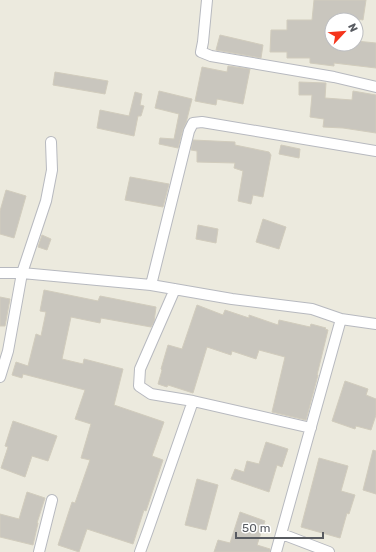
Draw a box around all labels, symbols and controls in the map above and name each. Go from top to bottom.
north arrow [324,12,364,52]
text: N [345,21,360,34]
scale bar [236,514,323,540]
text: 50 m [242,521,270,535]

